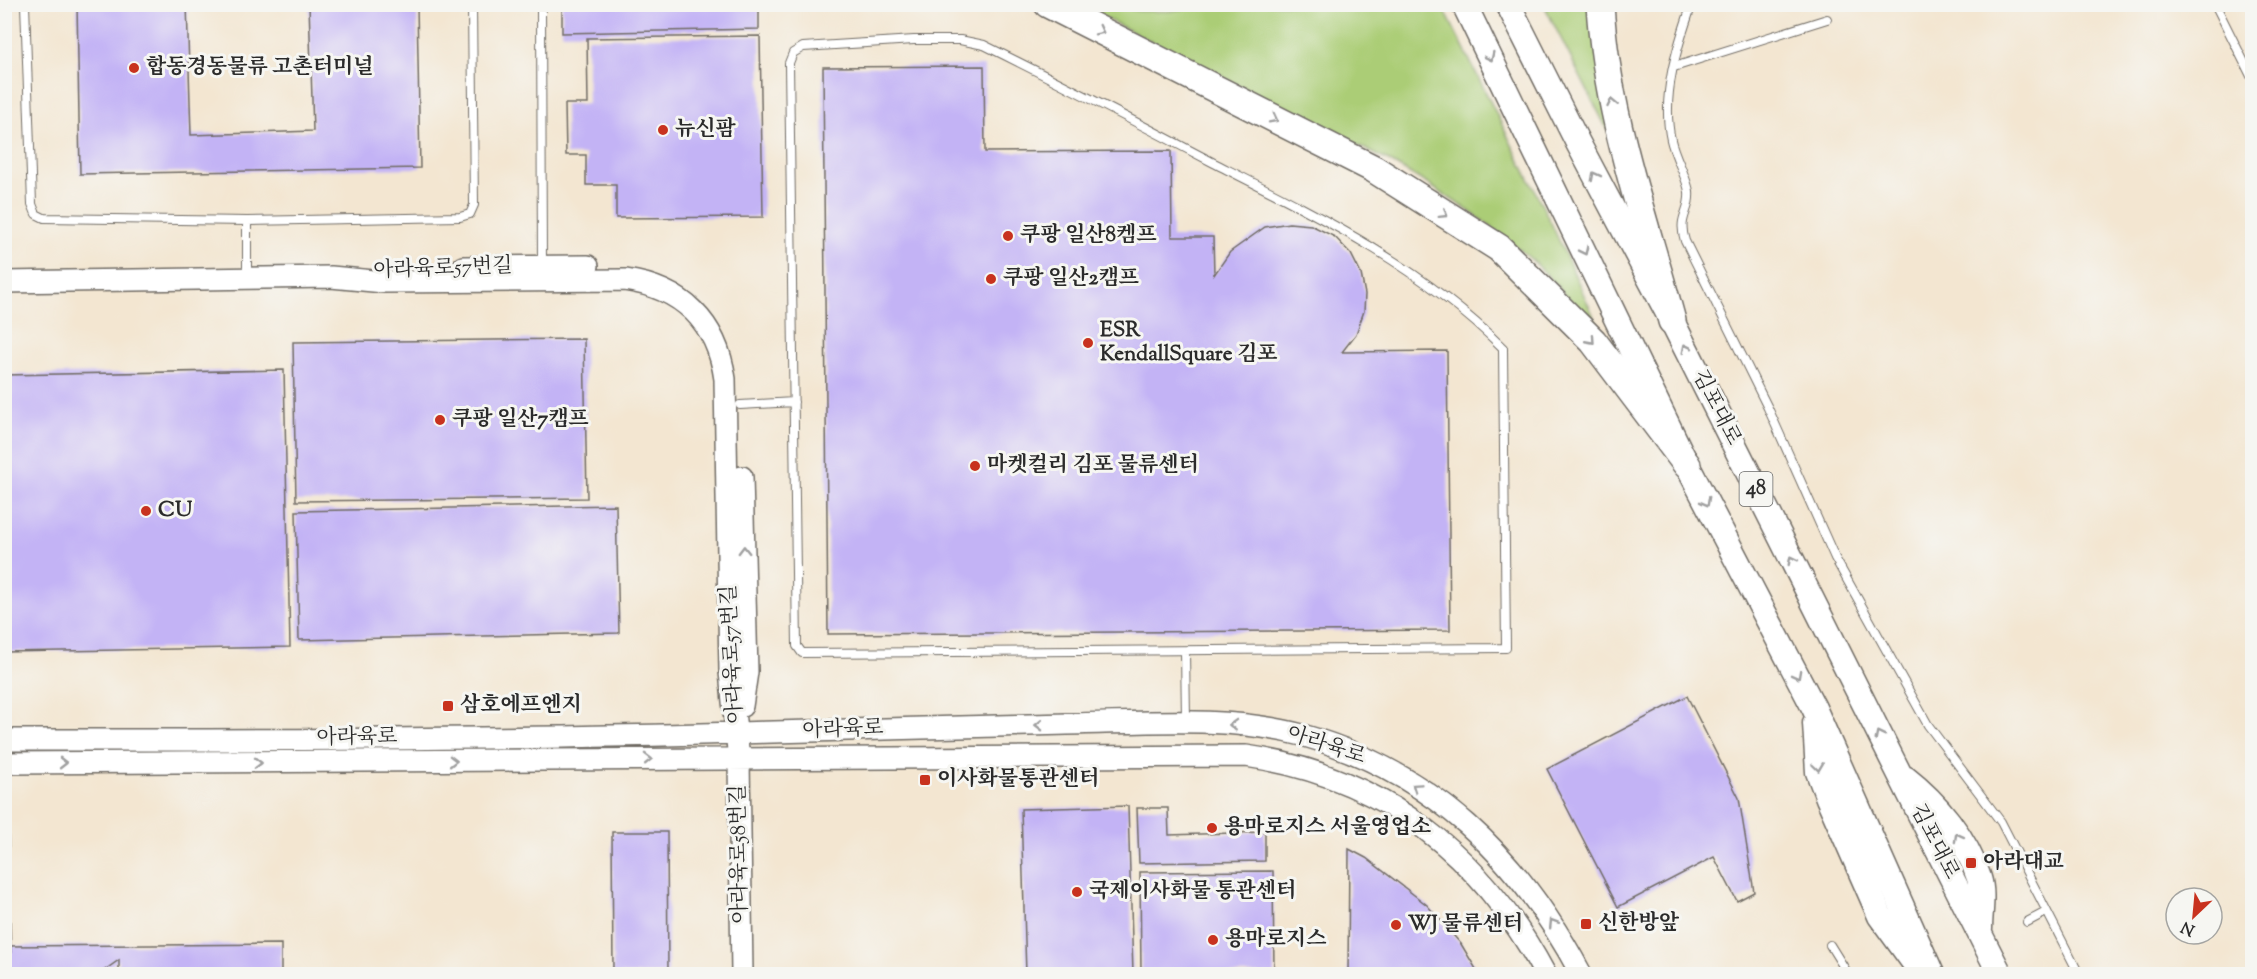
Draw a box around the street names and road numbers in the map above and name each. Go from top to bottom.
street label: 아라육로57번길 [373,252,513,286]
street label: 김포대로 [1684,365,1748,451]
road number: 48 [1740,472,1772,506]
street label: 아라육로57번길 [714,584,752,724]
street label: 아라육로 [802,714,884,746]
street label: 아라육로 [1283,719,1369,773]
street label: 아라육로 [316,722,398,754]
street label: 아라육로58번길 [724,784,756,924]
street label: 김포대로 [1902,799,1966,885]

